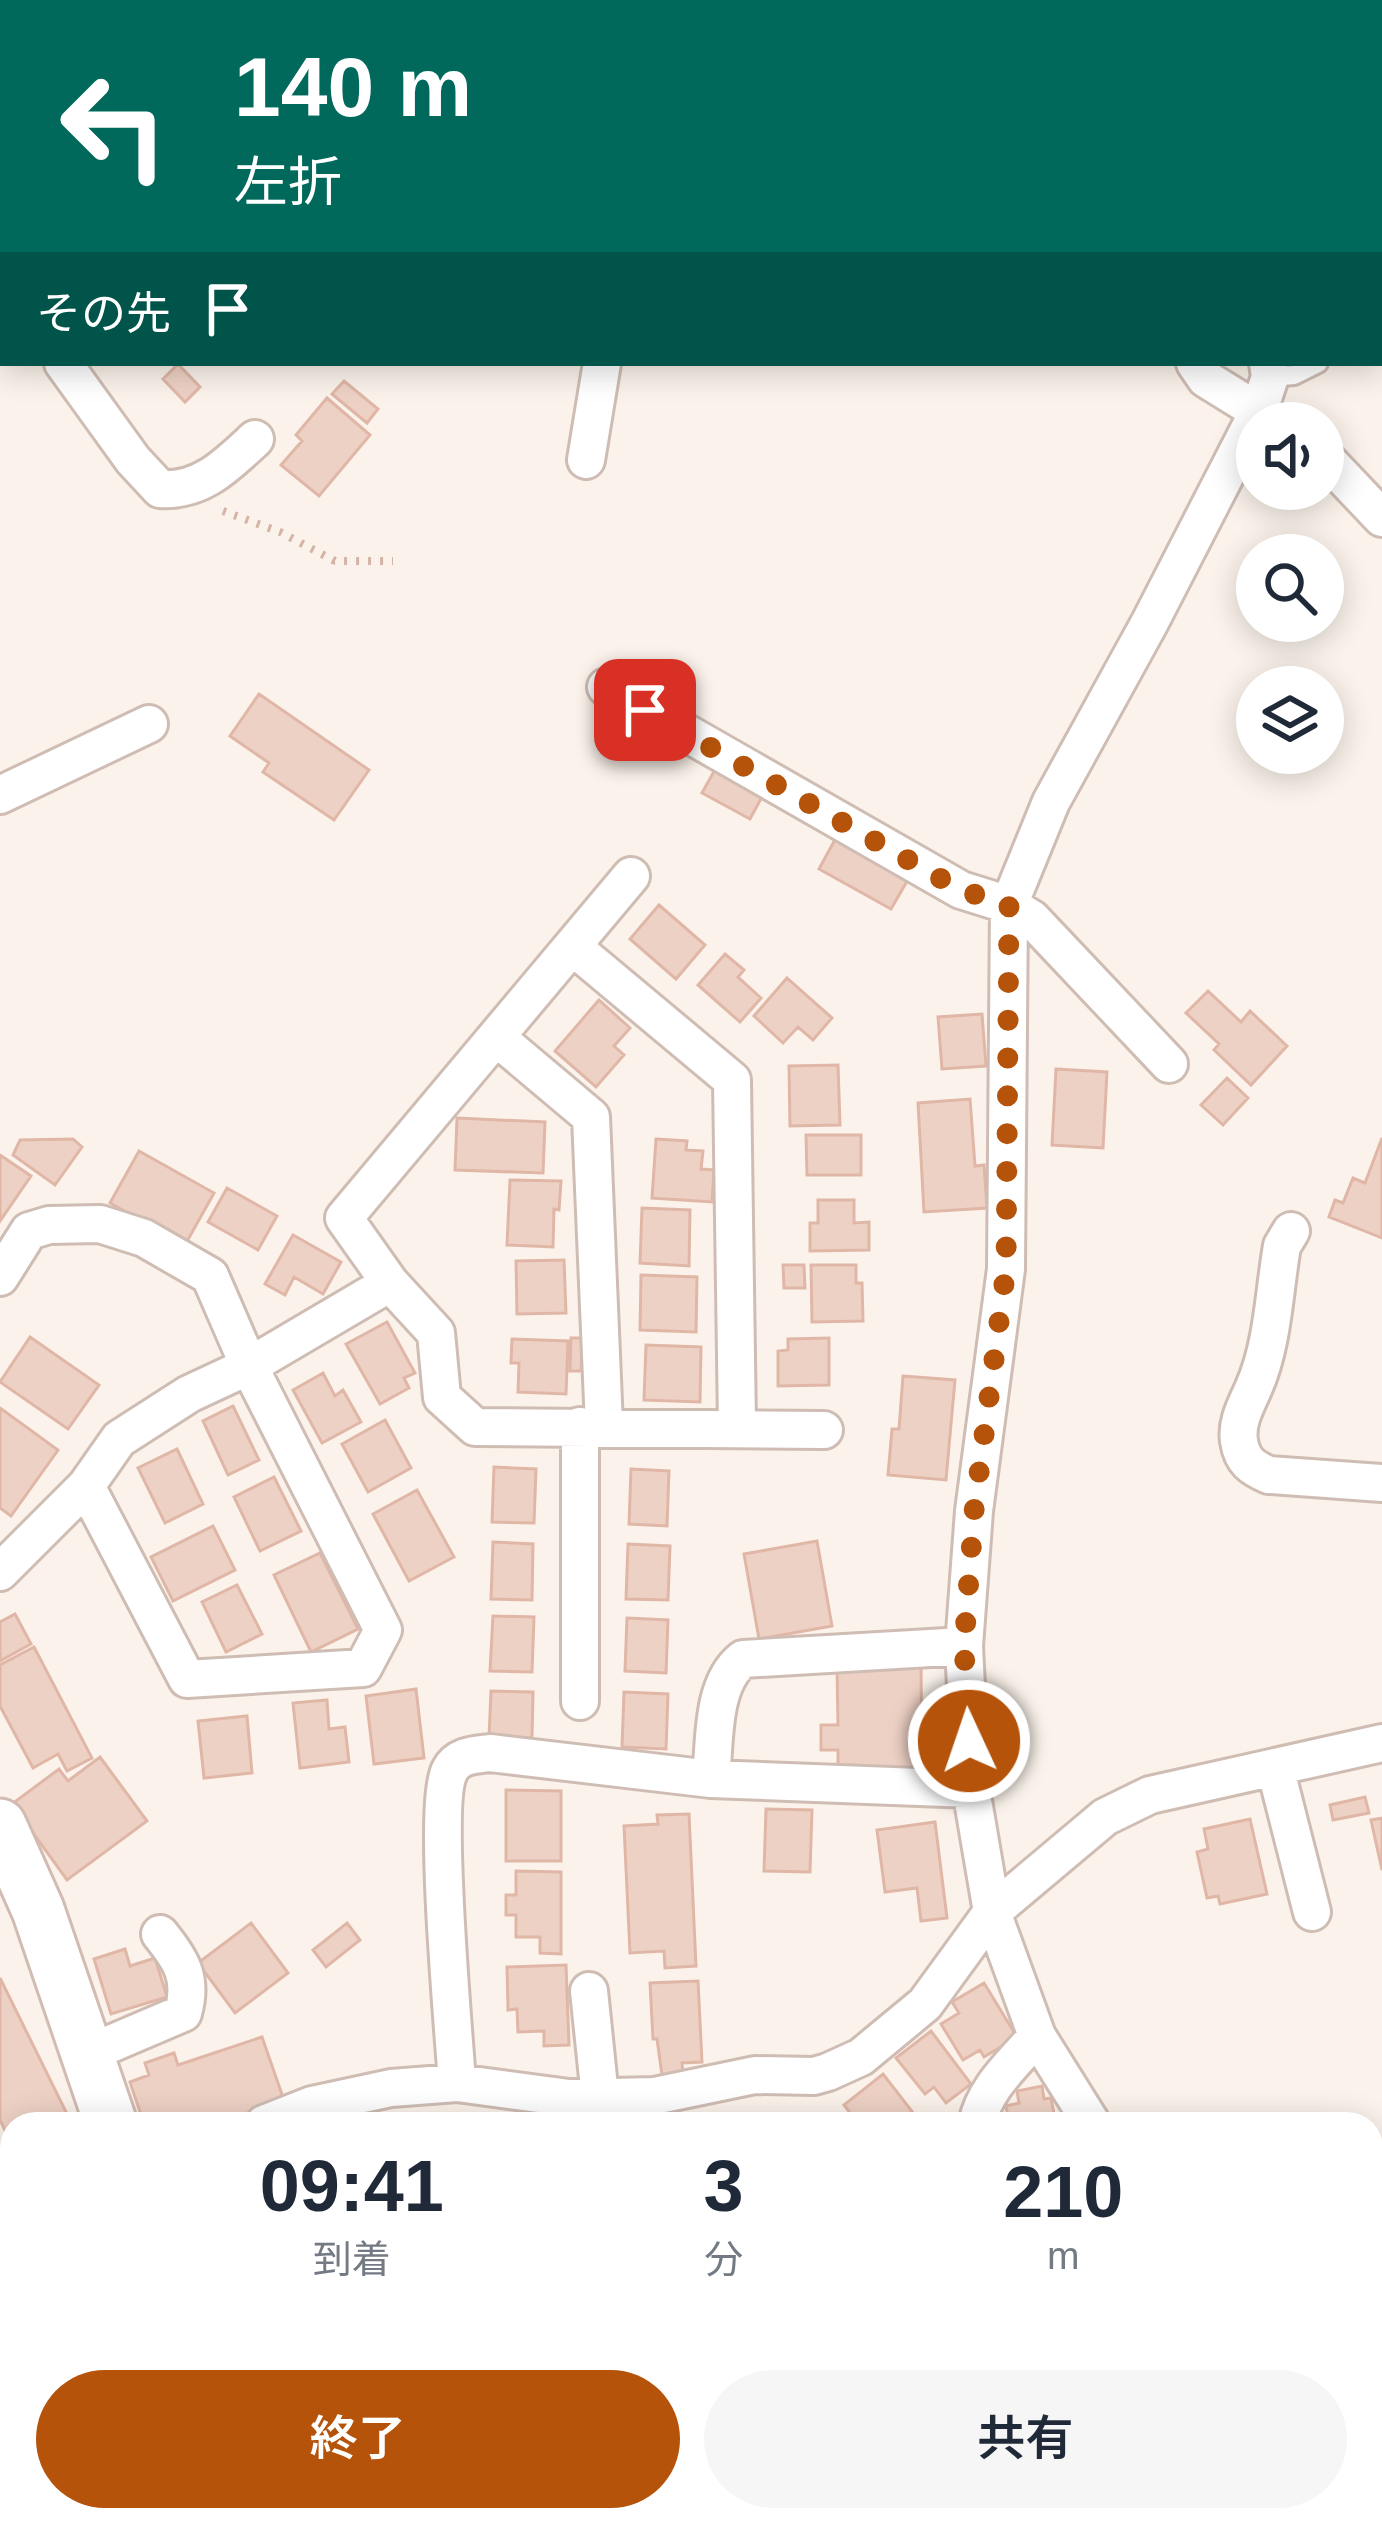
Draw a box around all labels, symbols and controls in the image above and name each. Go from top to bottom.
text: 140 m [234,40,472,134]
icon: left [36,48,192,204]
text: 左折 [234,152,342,212]
icon: arrive [195,276,261,342]
text: その先 [36,288,171,339]
map controls [1236,402,1344,774]
button: sound [1236,402,1344,510]
button: search [1236,534,1344,642]
pin [594,659,696,761]
button: layers [1236,666,1344,774]
icon: arrive [612,677,678,743]
position arrow [906,1678,1032,1804]
text: 09:41 [260,2146,444,2226]
text: 3 [703,2146,744,2226]
text: 210 [1003,2152,1123,2232]
text: m [1047,2234,1079,2277]
text: 到着 [313,2238,391,2281]
text: 分 [704,2238,743,2281]
button: 終了 [36,2370,680,2508]
button: 共有 [704,2370,1347,2508]

